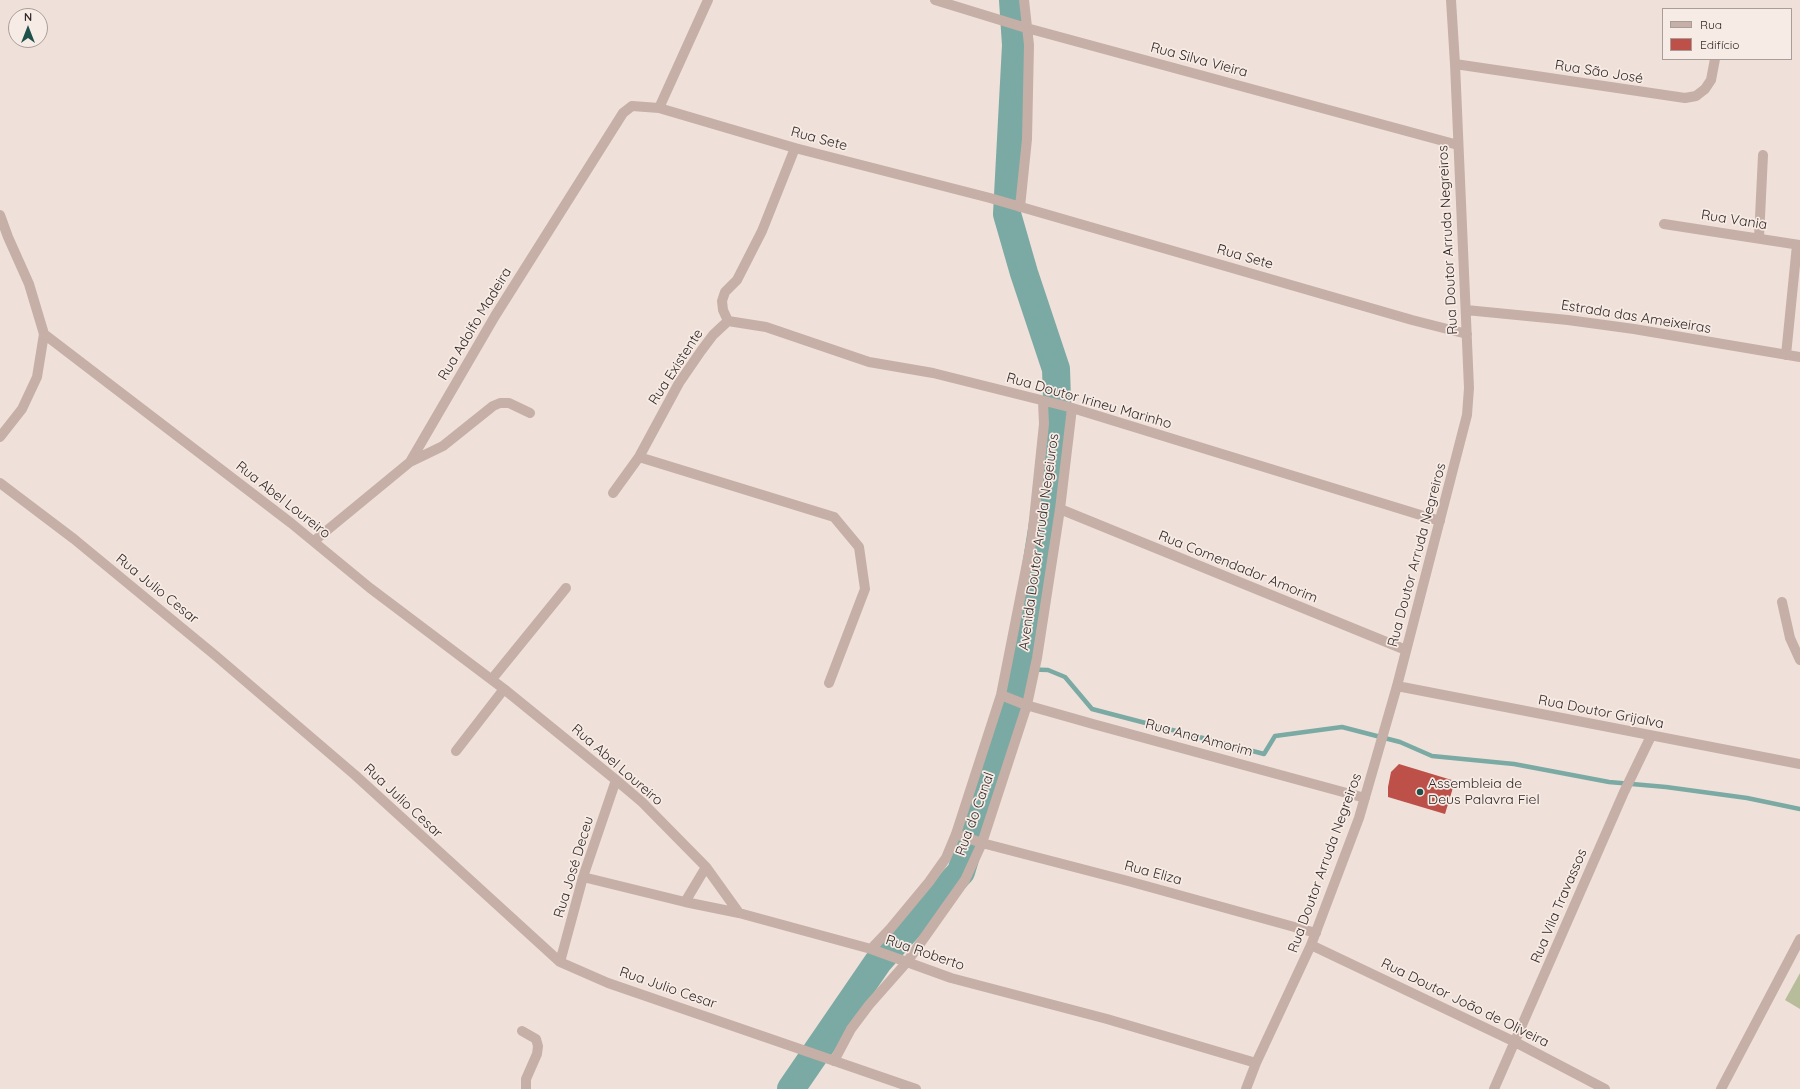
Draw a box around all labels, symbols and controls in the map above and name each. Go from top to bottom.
north arrow [8,8,48,48]
legend [1662,8,1792,60]
text: N [24,10,32,24]
text: Rua [1700,17,1722,32]
text: Edifício [1700,37,1740,52]
street label: Rua Silva Vieira [1149,39,1249,81]
street label: Rua São José [1554,57,1644,87]
street label: Rua Sete [789,123,849,155]
street label: Rua Doutor Arruda Negreiros [1435,145,1461,335]
street label: Rua Vania [1700,206,1768,234]
street label: Rua Sete [1215,241,1275,273]
street label: Rua Adolfo Madeira [435,265,515,383]
street label: Estrada das Ameixeiras [1560,297,1712,337]
street label: Rua Existente [645,326,707,408]
street label: Rua Doutor Irineu Marinho [1004,369,1174,433]
street label: Avenida Doutor Arruda Negeiuros [1015,432,1063,652]
street label: Rua Abel Loureiro [232,458,334,542]
street label: Rua Doutor Arruda Negreiros [1384,461,1450,649]
street label: Rua Comendador Amorim [1156,527,1320,607]
street label: Rua Julio Cesar [112,551,202,627]
street label: Rua Doutor Grijalva [1537,692,1665,732]
street label: Rua Ana Amorim [1144,716,1254,760]
street label: Rua Abel Loureiro [568,721,666,809]
street label: Rua Julio Cesar [360,760,446,842]
street label: Rua do Canal [952,770,998,858]
street label: Rua Doutor Arruda Negreiros [1285,771,1365,955]
place label: Assembleia de Deus Palavra Fiel [1428,776,1540,808]
marker: Assembleia de Deus Palavra Fiel [1415,787,1425,797]
street label: Rua José Deceu [551,814,597,920]
street label: Rua Vila Travassos [1527,846,1591,966]
street label: Rua Eliza [1122,857,1184,889]
street label: Rua Roberto [883,932,967,974]
street label: Rua Doutor João de Oliveira [1378,955,1552,1051]
street label: Rua Julio Cesar [617,964,719,1012]

